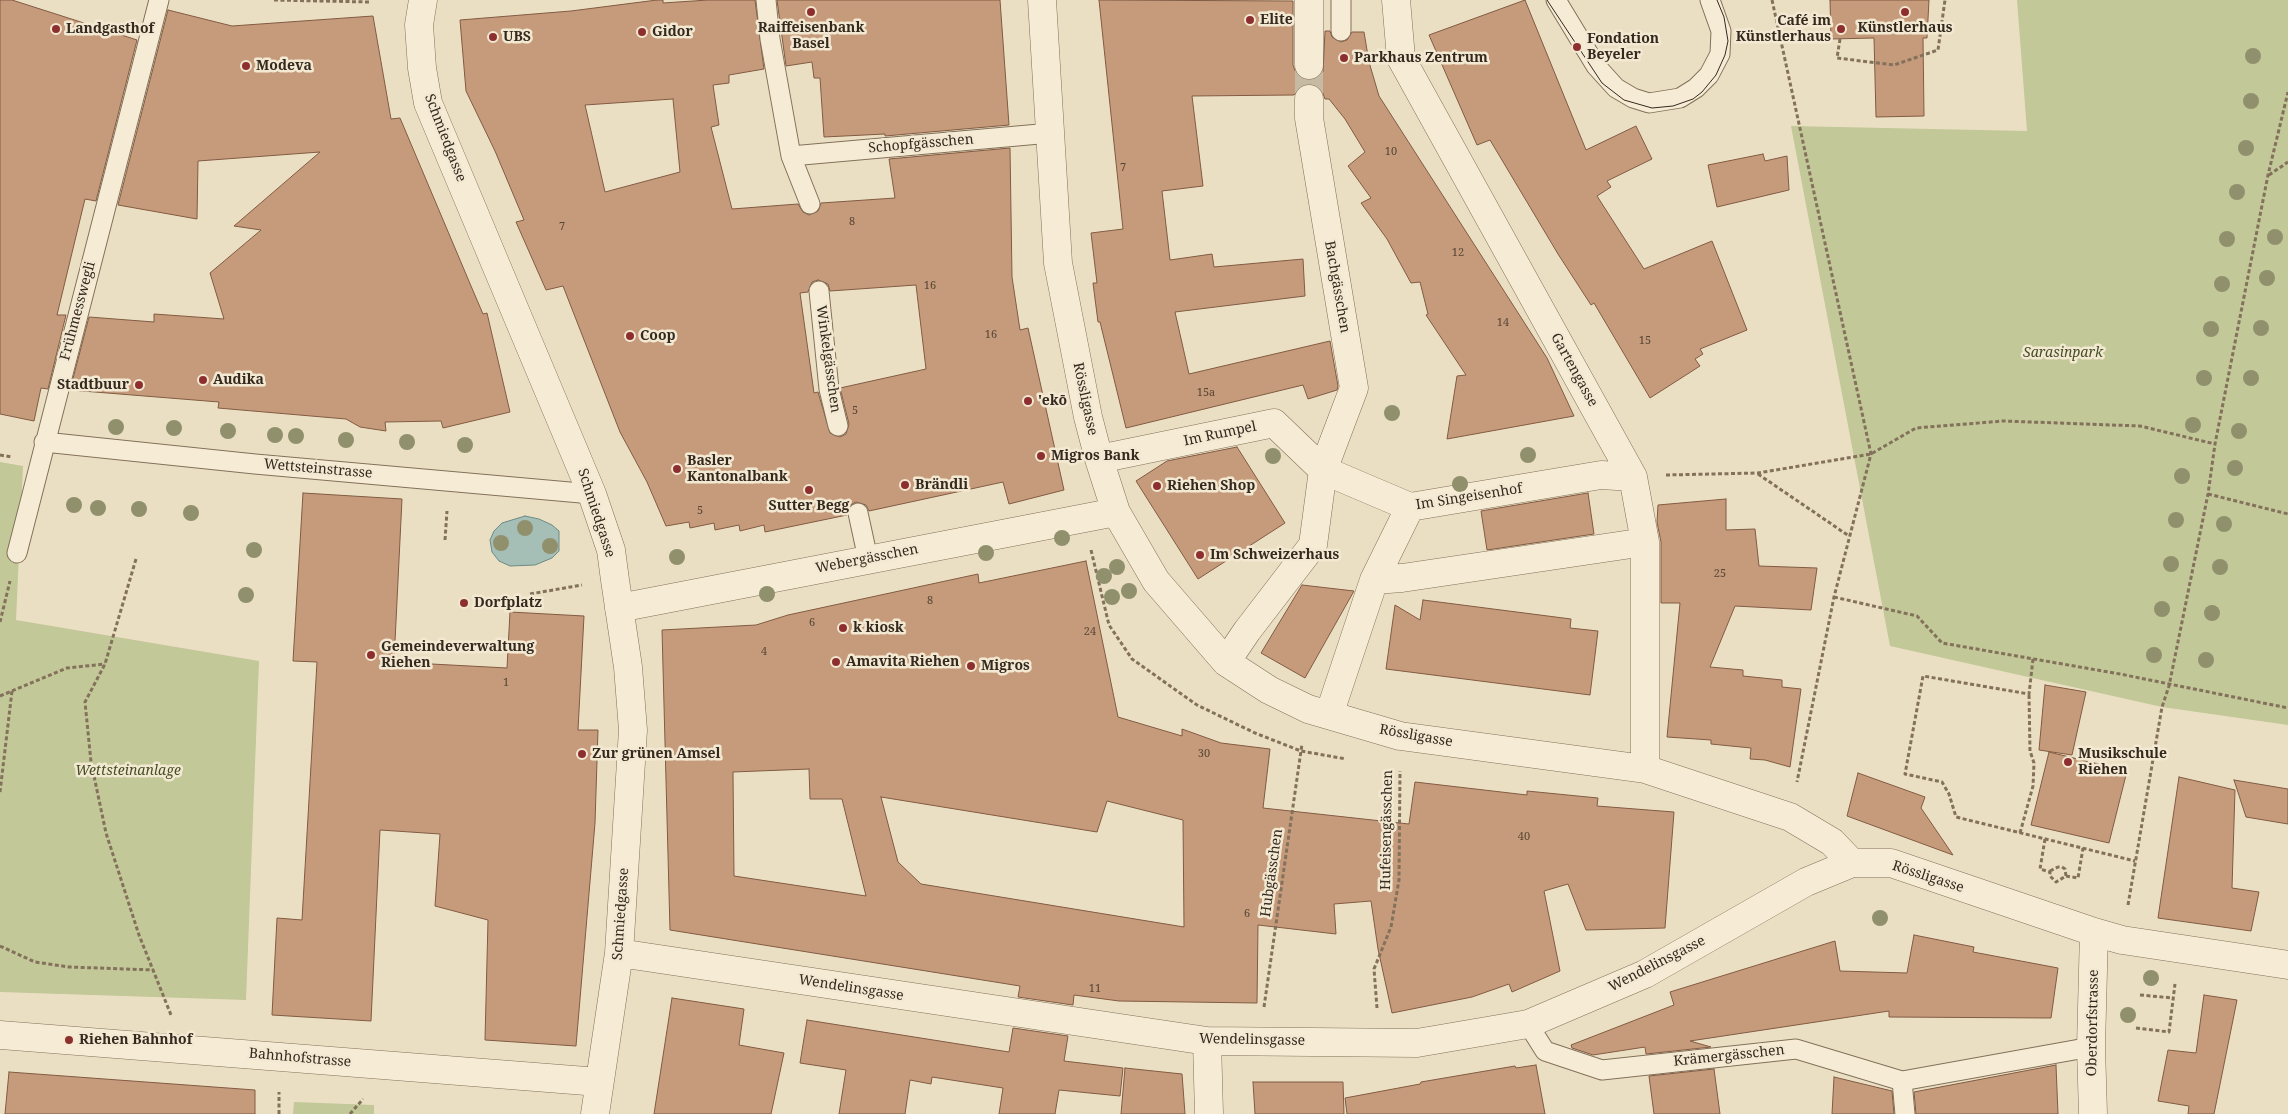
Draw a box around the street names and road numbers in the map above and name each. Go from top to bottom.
street label: Schmiedgasse [421,92,469,184]
street label: Schopfgässchen [868,131,974,157]
street label: Bachgässchen [1321,240,1353,334]
street label: Frühmesswegli [57,260,99,362]
street label: Winkelgässchen [812,304,844,414]
street label: Gartengasse [1547,330,1601,410]
street label: Rössligasse [1069,361,1101,437]
street label: Im Rumpel [1182,418,1258,450]
street label: Wettsteinstrasse [263,456,373,482]
street label: Schmiedgasse [574,466,618,560]
street label: Im Singeisenhof [1415,480,1523,514]
street label: Webergässchen [814,541,920,577]
street label: Rössligasse [1378,721,1454,751]
street label: Hufeisengässchen [1378,770,1396,890]
street label: Hubgässchen [1257,828,1287,918]
street label: Rössligasse [1890,858,1966,896]
street label: Schmiedgasse [609,867,633,961]
street label: Wendelinsgasse [1606,932,1708,996]
street label: Oberdorfstrasse [2084,969,2102,1077]
street label: Wendelinsgasse [797,971,905,1005]
street label: Wendelinsgasse [1199,1031,1305,1049]
street label: Krämergässchen [1673,1042,1785,1070]
street label: Bahnhofstrasse [248,1045,352,1071]

